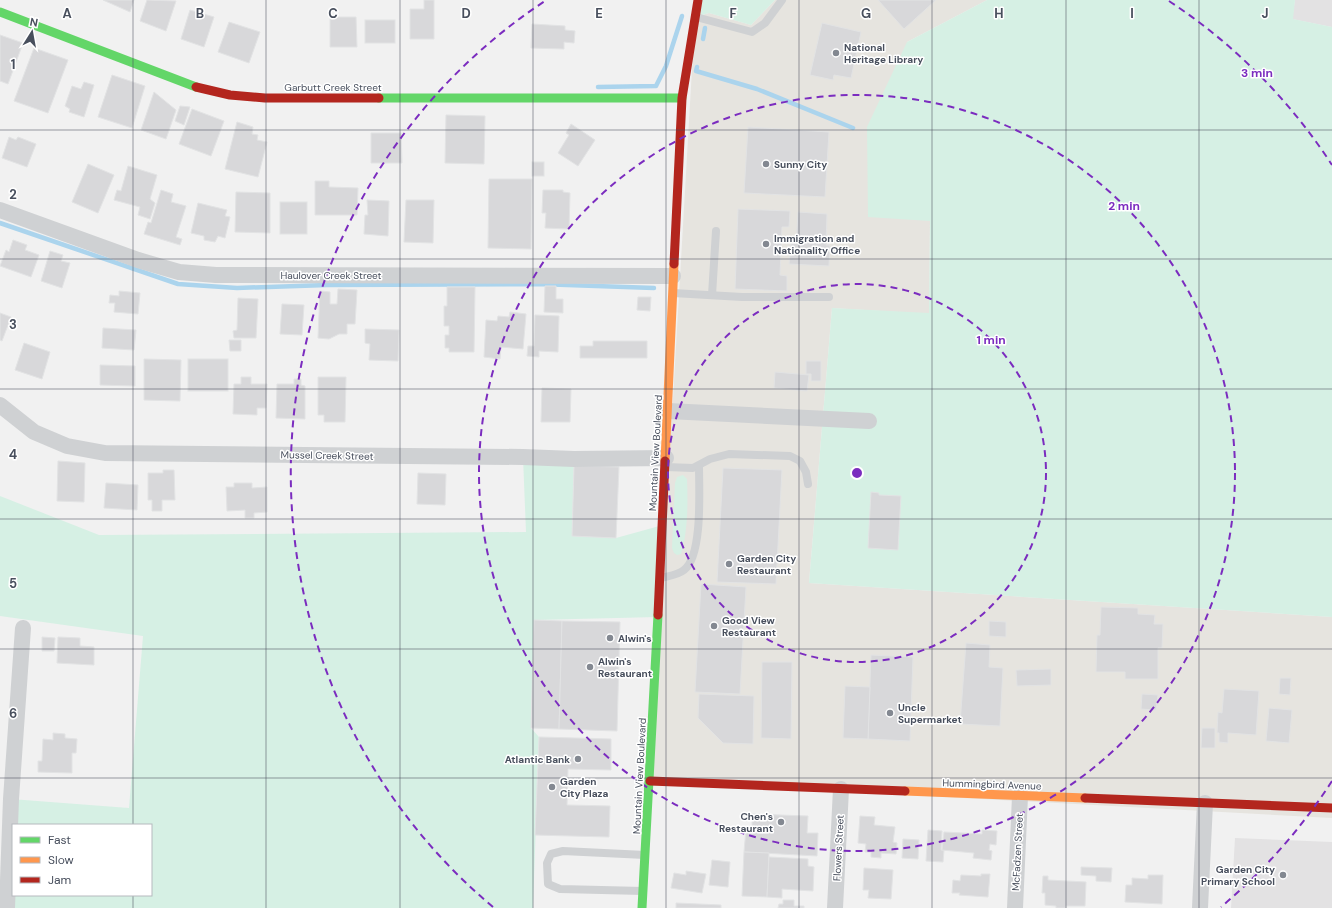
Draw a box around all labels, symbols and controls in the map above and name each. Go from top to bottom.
text: A [62,5,72,22]
text: B [196,5,204,22]
text: C [328,5,338,22]
text: D [461,5,471,22]
text: E [595,5,603,22]
text: F [729,5,737,22]
text: G [861,5,871,22]
text: H [994,5,1004,22]
text: I [1130,5,1134,22]
text: J [1261,5,1269,22]
north arrow [12,12,52,52]
text: N [29,15,39,30]
place label: National Heritage Library [844,41,923,66]
marker: National Heritage Library [831,48,841,58]
text: 1 [11,56,15,73]
text: 3 min [1241,65,1273,81]
street label: Garbutt Creek Street [284,81,382,94]
place label: Sunny City [774,158,827,171]
marker: Sunny City [761,159,771,169]
text: 2 [9,186,17,203]
text: 2 min [1108,198,1140,214]
place label: Immigration and Nationality Office [774,232,860,257]
marker: Immigration and Nationality Office [761,239,771,249]
street label: Haulover Creek Street [280,269,382,282]
text: 3 [9,316,17,333]
text: 1 min [976,332,1006,348]
street label: Mountain View Boulevard [646,395,665,512]
text: 4 [9,446,17,463]
street label: Mussel Creek Street [280,448,374,463]
centre of rings [850,466,864,480]
place label: Garden City Restaurant [737,552,796,577]
marker: Garden City Restaurant [724,559,734,569]
text: 5 [9,575,17,592]
place label: Good View Restaurant [722,614,776,639]
marker: Good View Restaurant [709,621,719,631]
place label: Alwin's [618,632,652,645]
marker: Alwin's [605,633,615,643]
place label: Alwin's Restaurant [598,655,652,680]
marker: Alwin's Restaurant [585,662,595,672]
place label: Uncle Supermarket [898,701,962,726]
text: 6 [9,705,17,722]
marker: Uncle Supermarket [885,708,895,718]
street label: Mountain View Boulevard [630,718,649,835]
place label: Atlantic Bank [505,753,570,766]
marker: Atlantic Bank [573,754,583,764]
place label: Garden City Plaza [560,775,608,800]
street label: Hummingbird Avenue [942,776,1042,793]
marker: Garden City Plaza [547,782,557,792]
place label: Chen's Restaurant [719,810,773,835]
street label: McFadzen Street [1009,813,1026,891]
street label: Flowers Street [830,815,847,881]
marker: Chen's Restaurant [776,817,786,827]
legend [12,824,152,896]
text: Fast [48,832,71,848]
text: Slow [48,852,74,868]
place label: Garden City Primary School [1201,863,1275,888]
marker: Garden City Primary School [1278,870,1288,880]
text: Jam [48,872,71,888]

